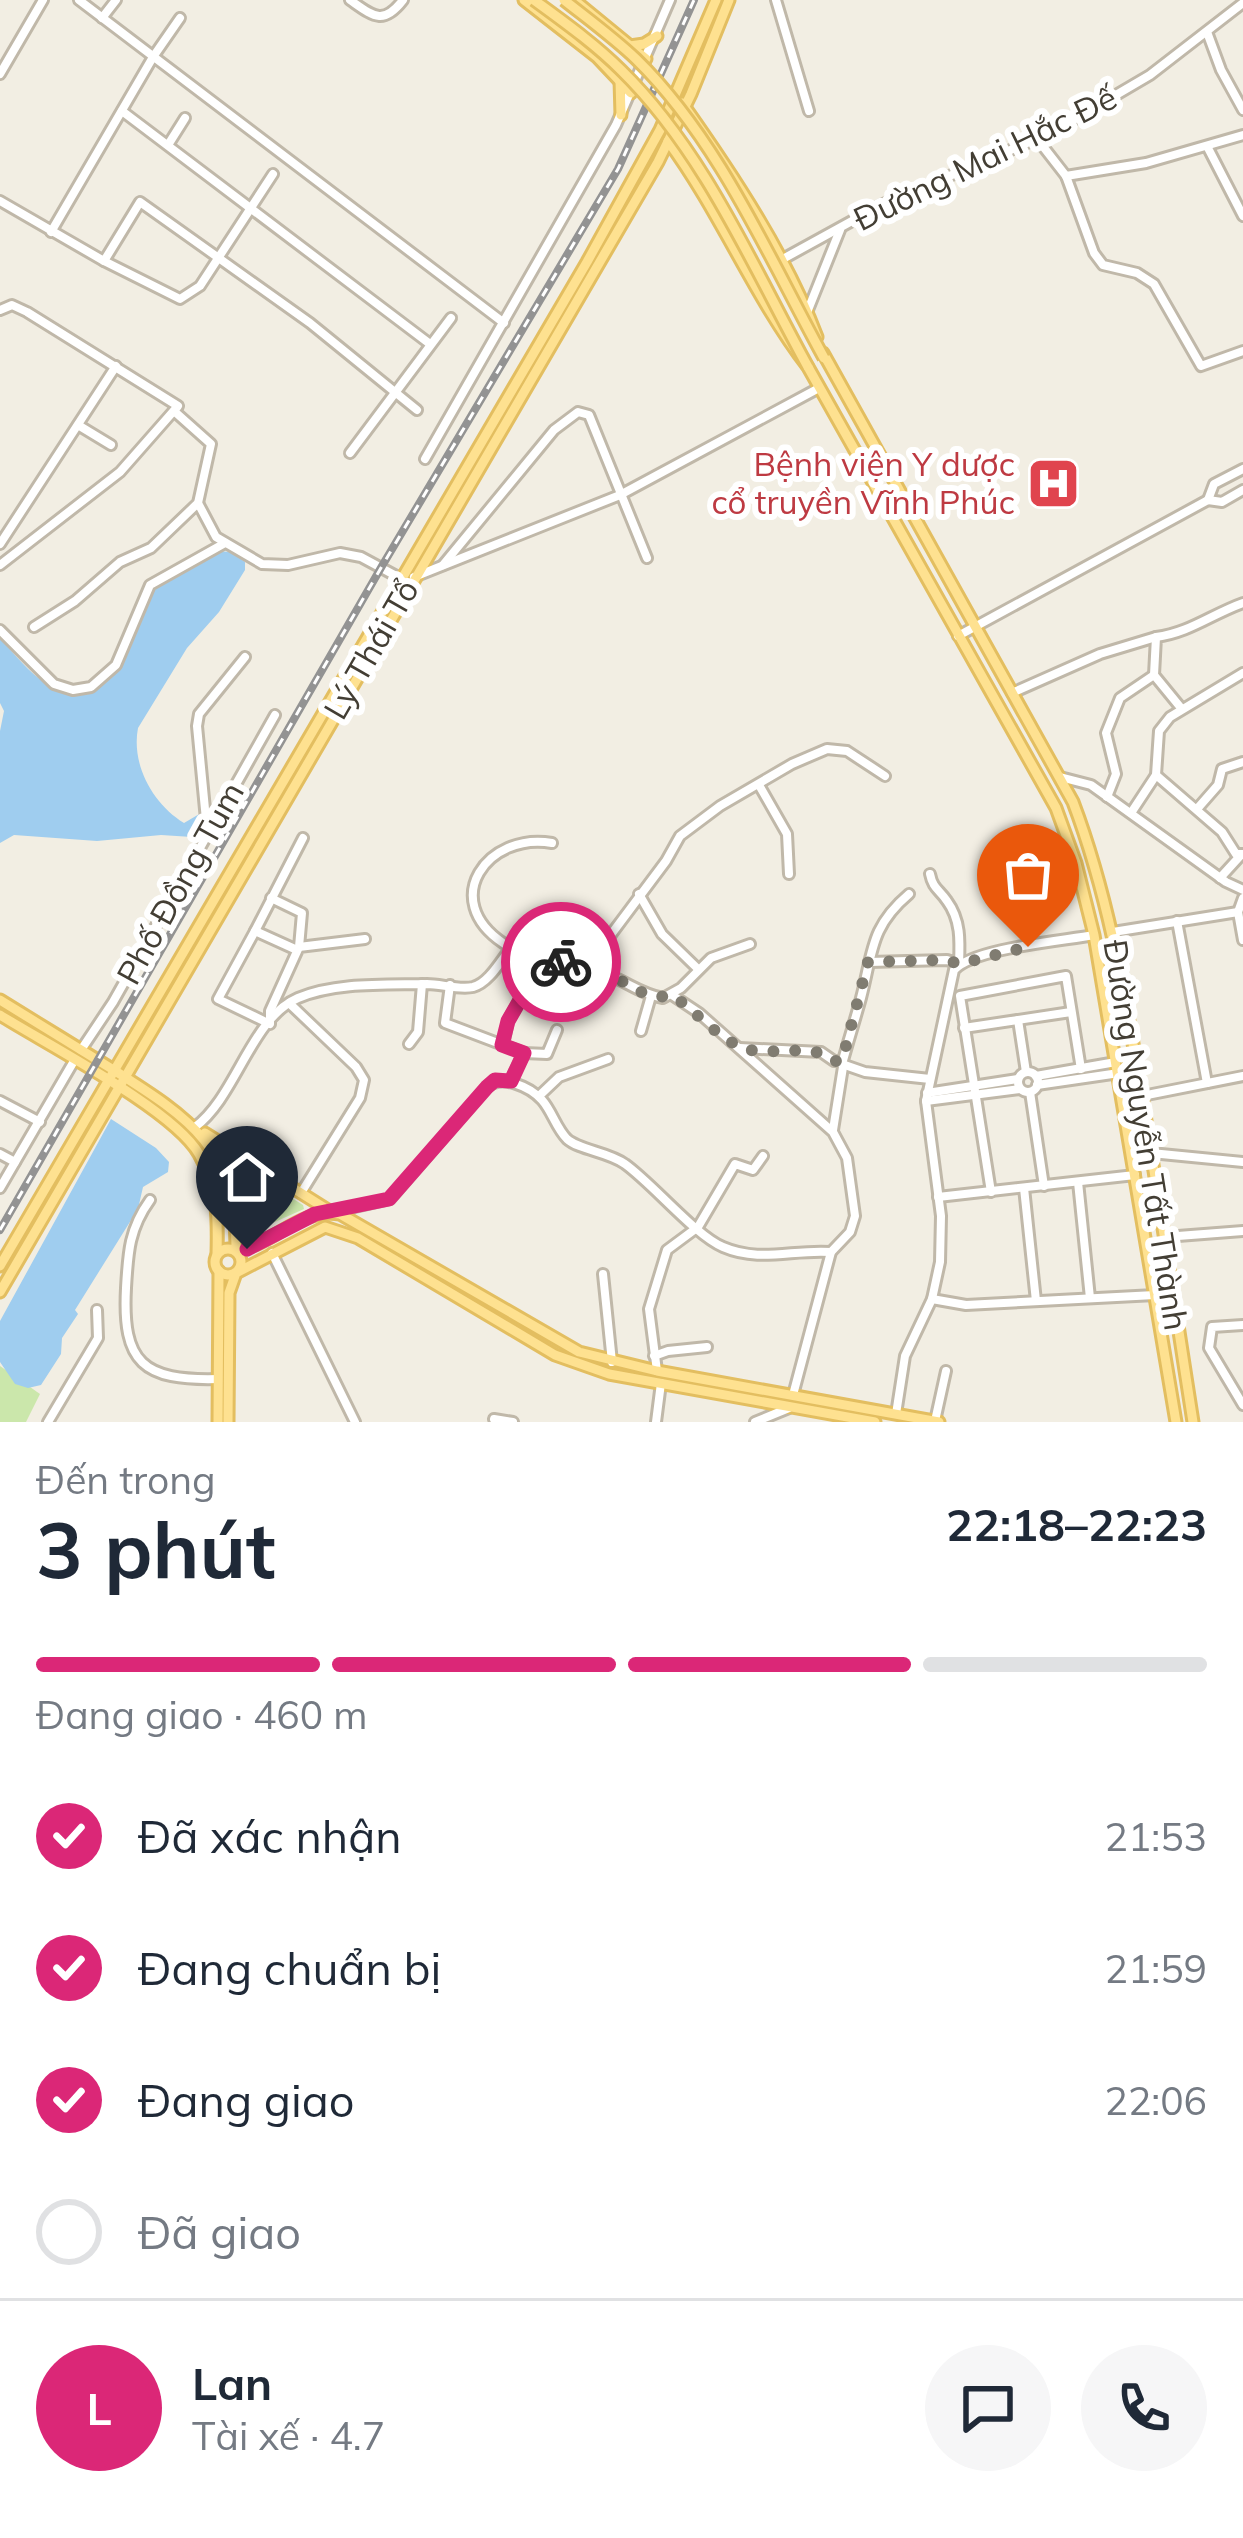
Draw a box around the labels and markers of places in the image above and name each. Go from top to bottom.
place label: Bệnh viện Y dược cổ truyền Vĩnh Phúc [711,443,1015,522]
hospital icon: Bệnh viện Y dược cổ truyền Vĩnh Phúc [1026,455,1082,511]
pin [977,824,1079,947]
pin [196,1126,298,1249]

